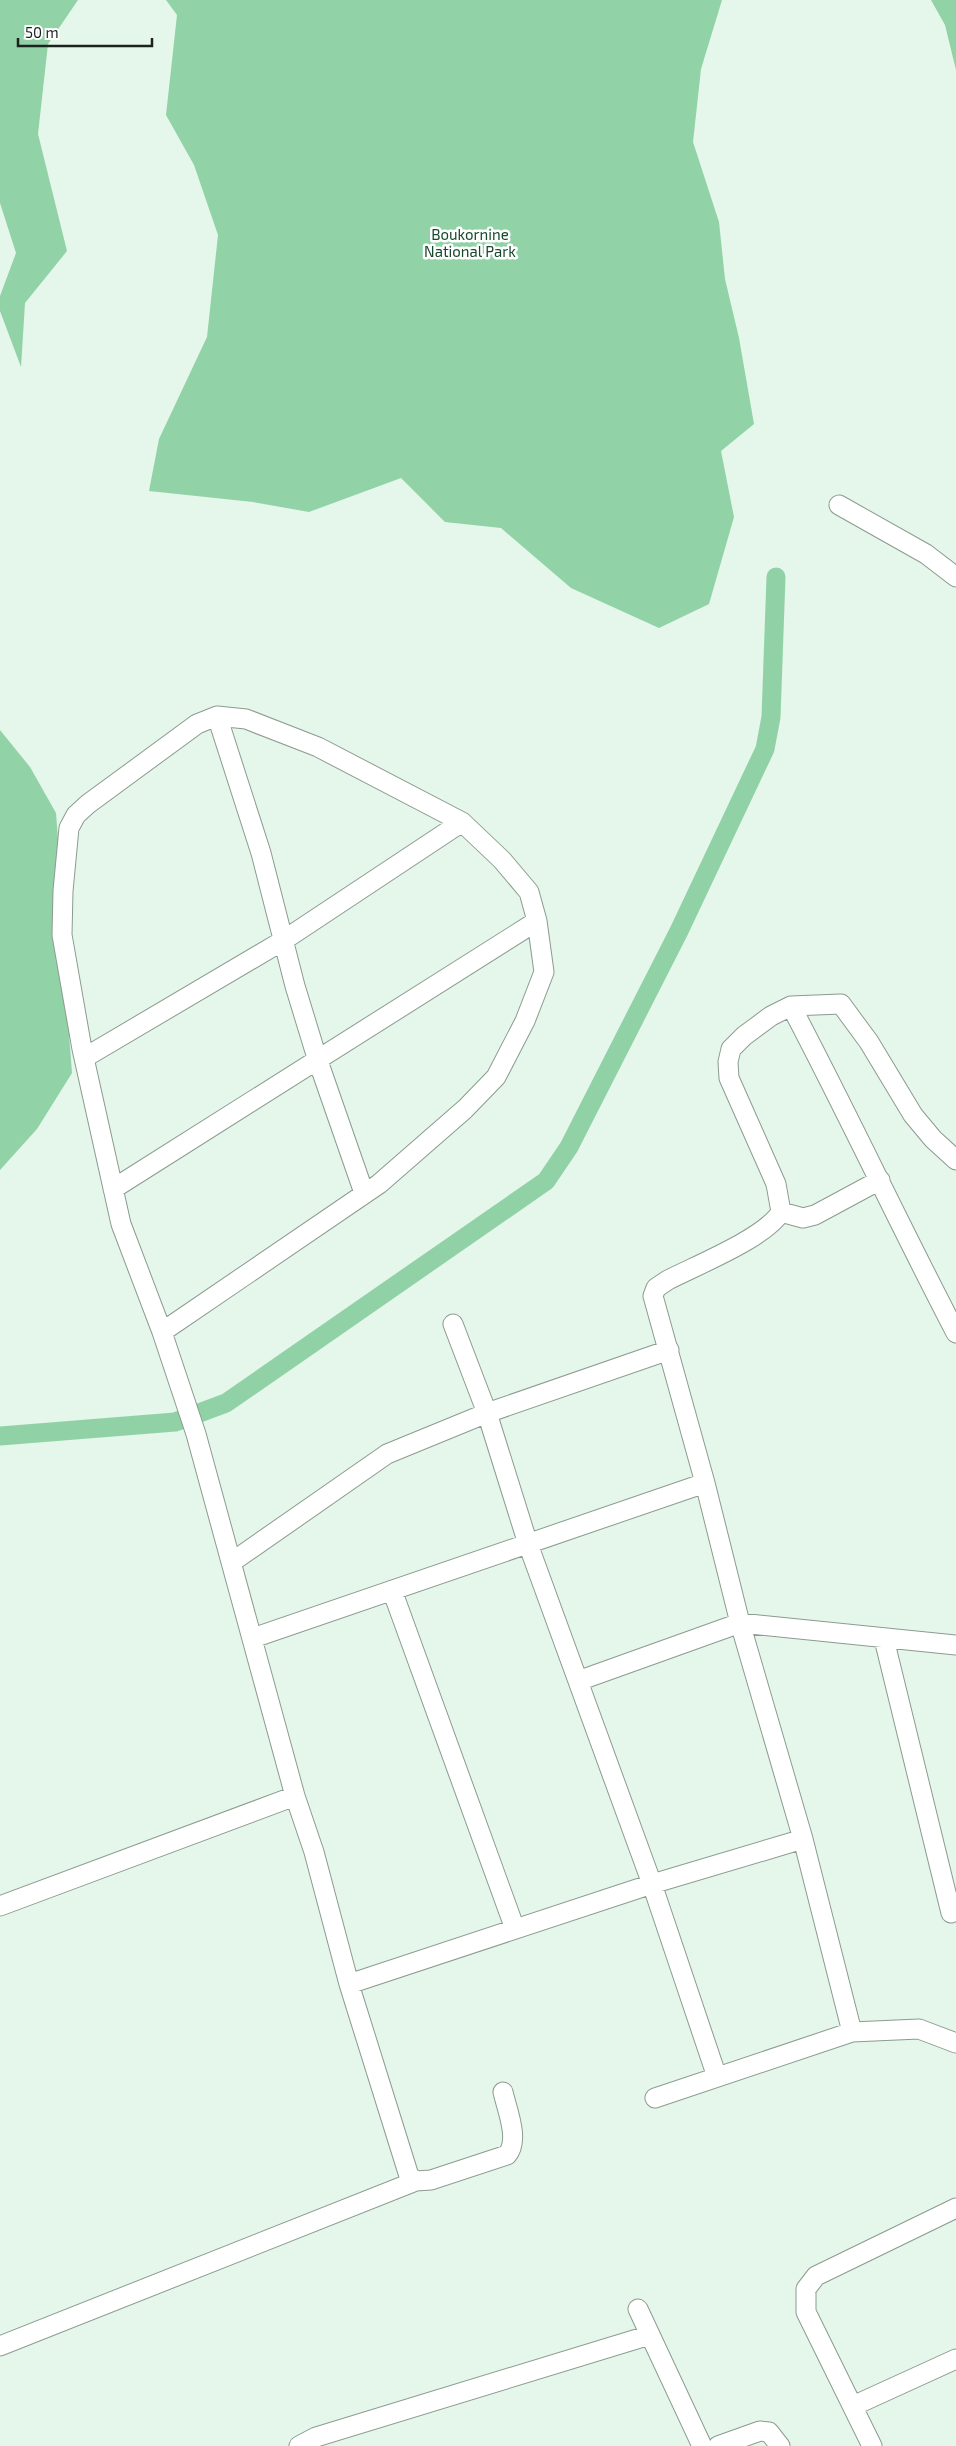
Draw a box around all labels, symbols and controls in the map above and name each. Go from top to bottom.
scale bar [18,15,151,47]
text: 50 m [25,23,59,41]
park label: Boukornine National Park [424,225,516,260]

